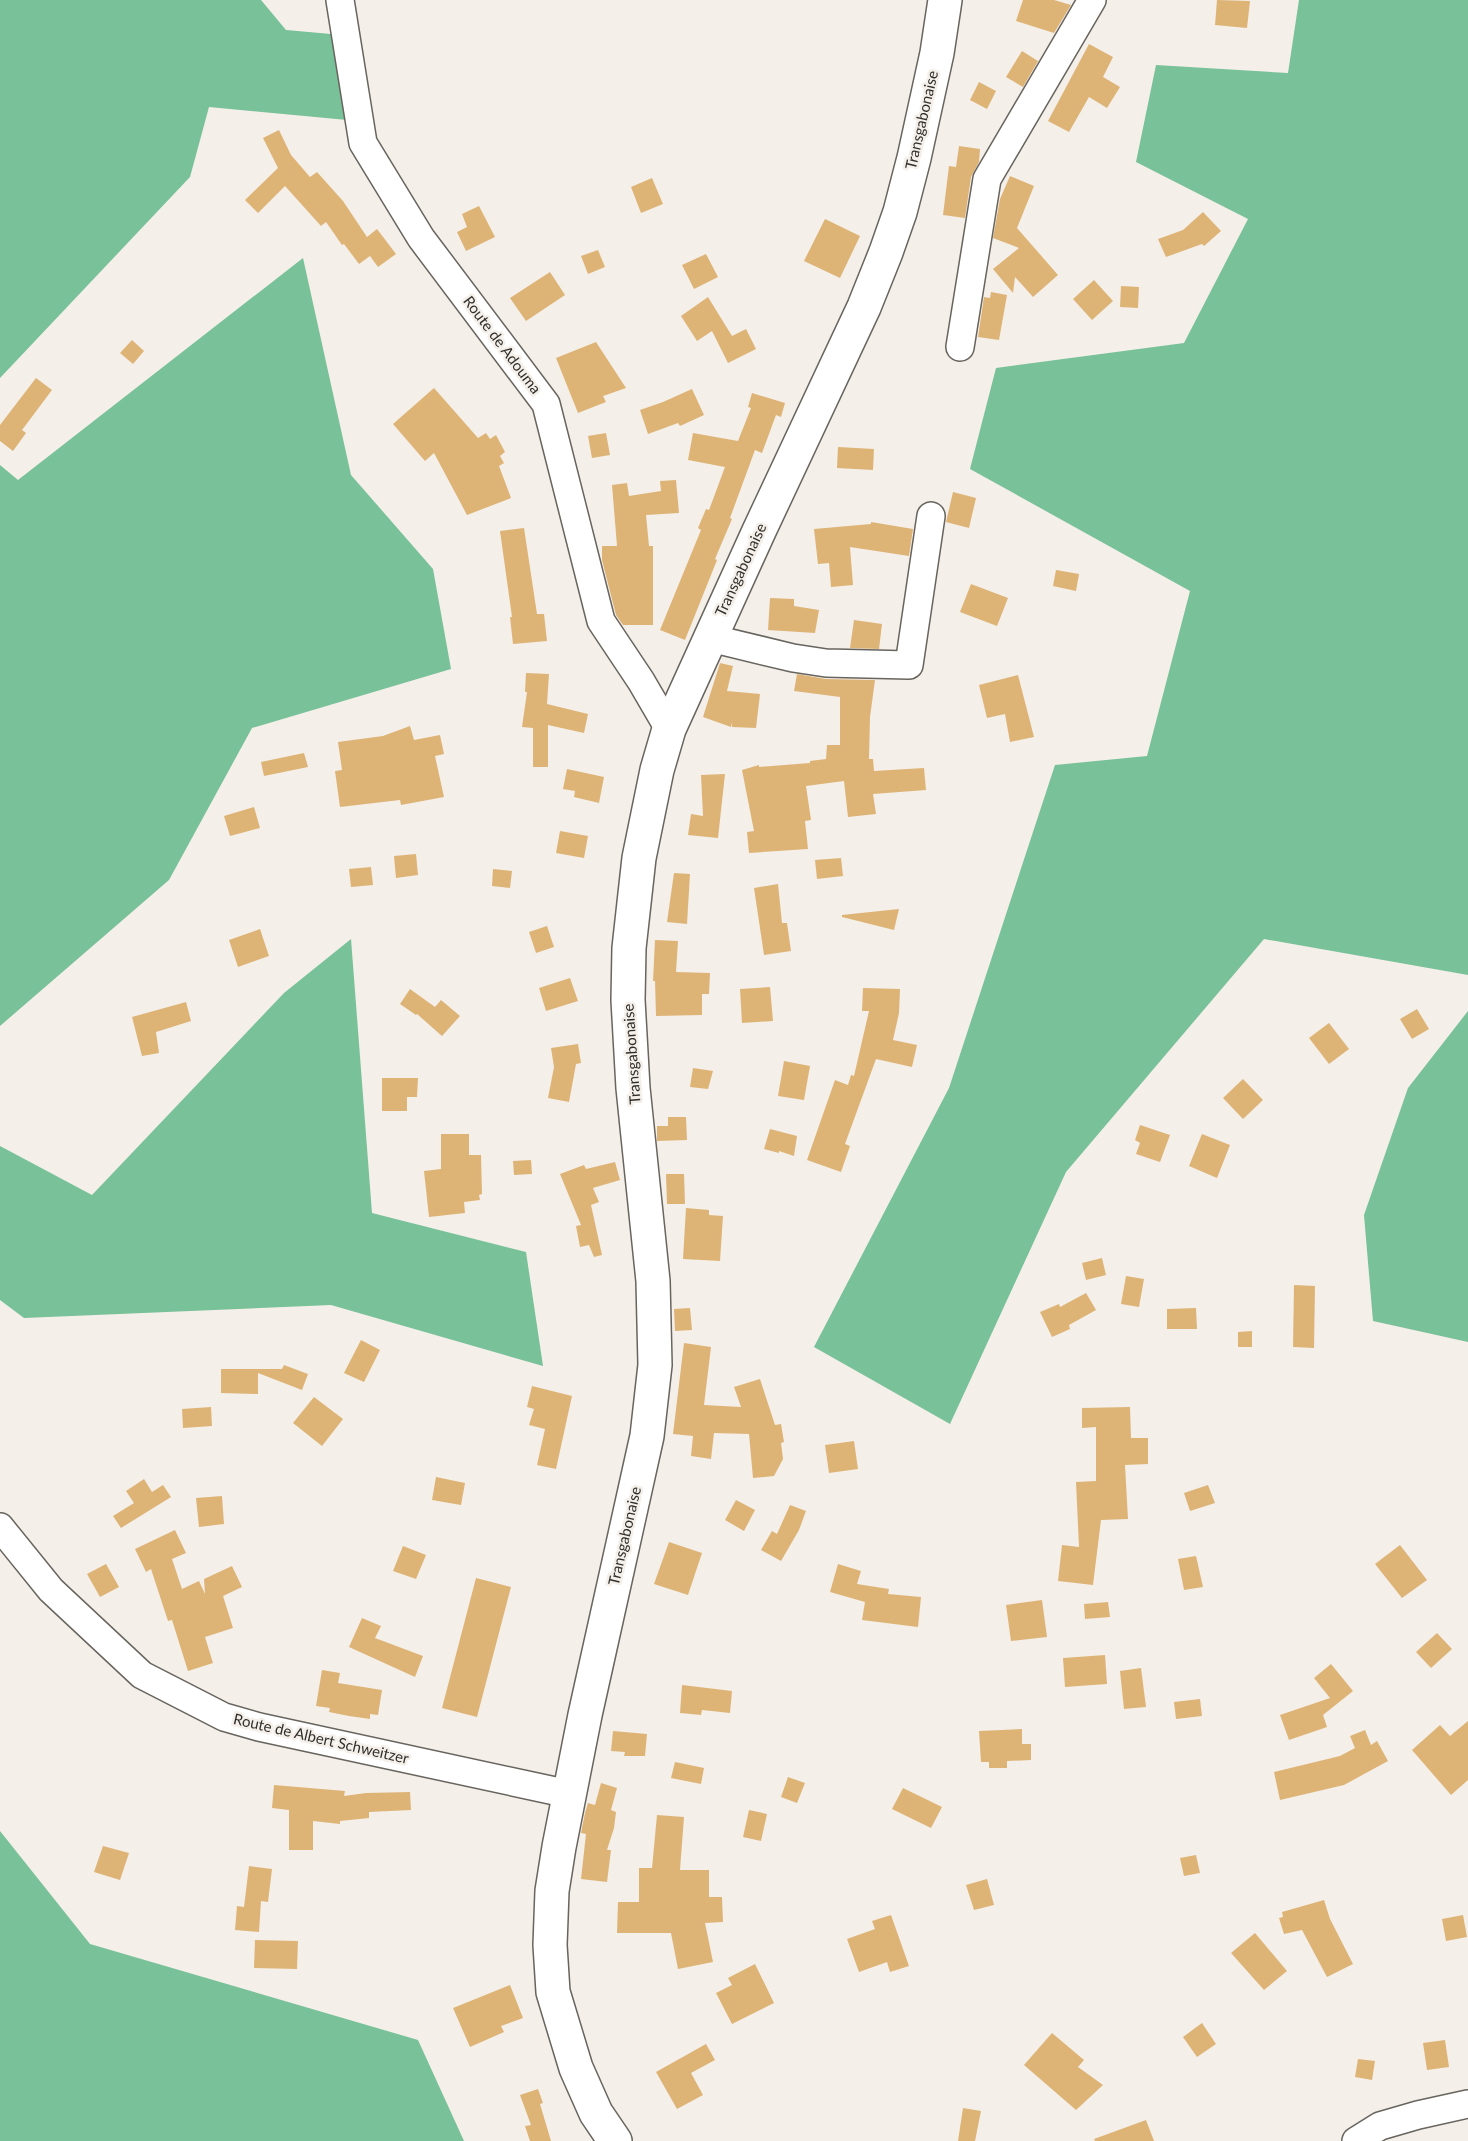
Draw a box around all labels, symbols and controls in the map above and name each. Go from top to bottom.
street label: Transgabonaise [901,69,941,171]
street label: Route de Adouma [460,292,545,397]
street label: Transgabonaise [711,520,770,619]
street label: Transgabonaise [619,1003,643,1105]
street label: Transgabonaise [604,1485,644,1587]
street label: Route de Albert Schweitzer [232,1709,411,1767]

